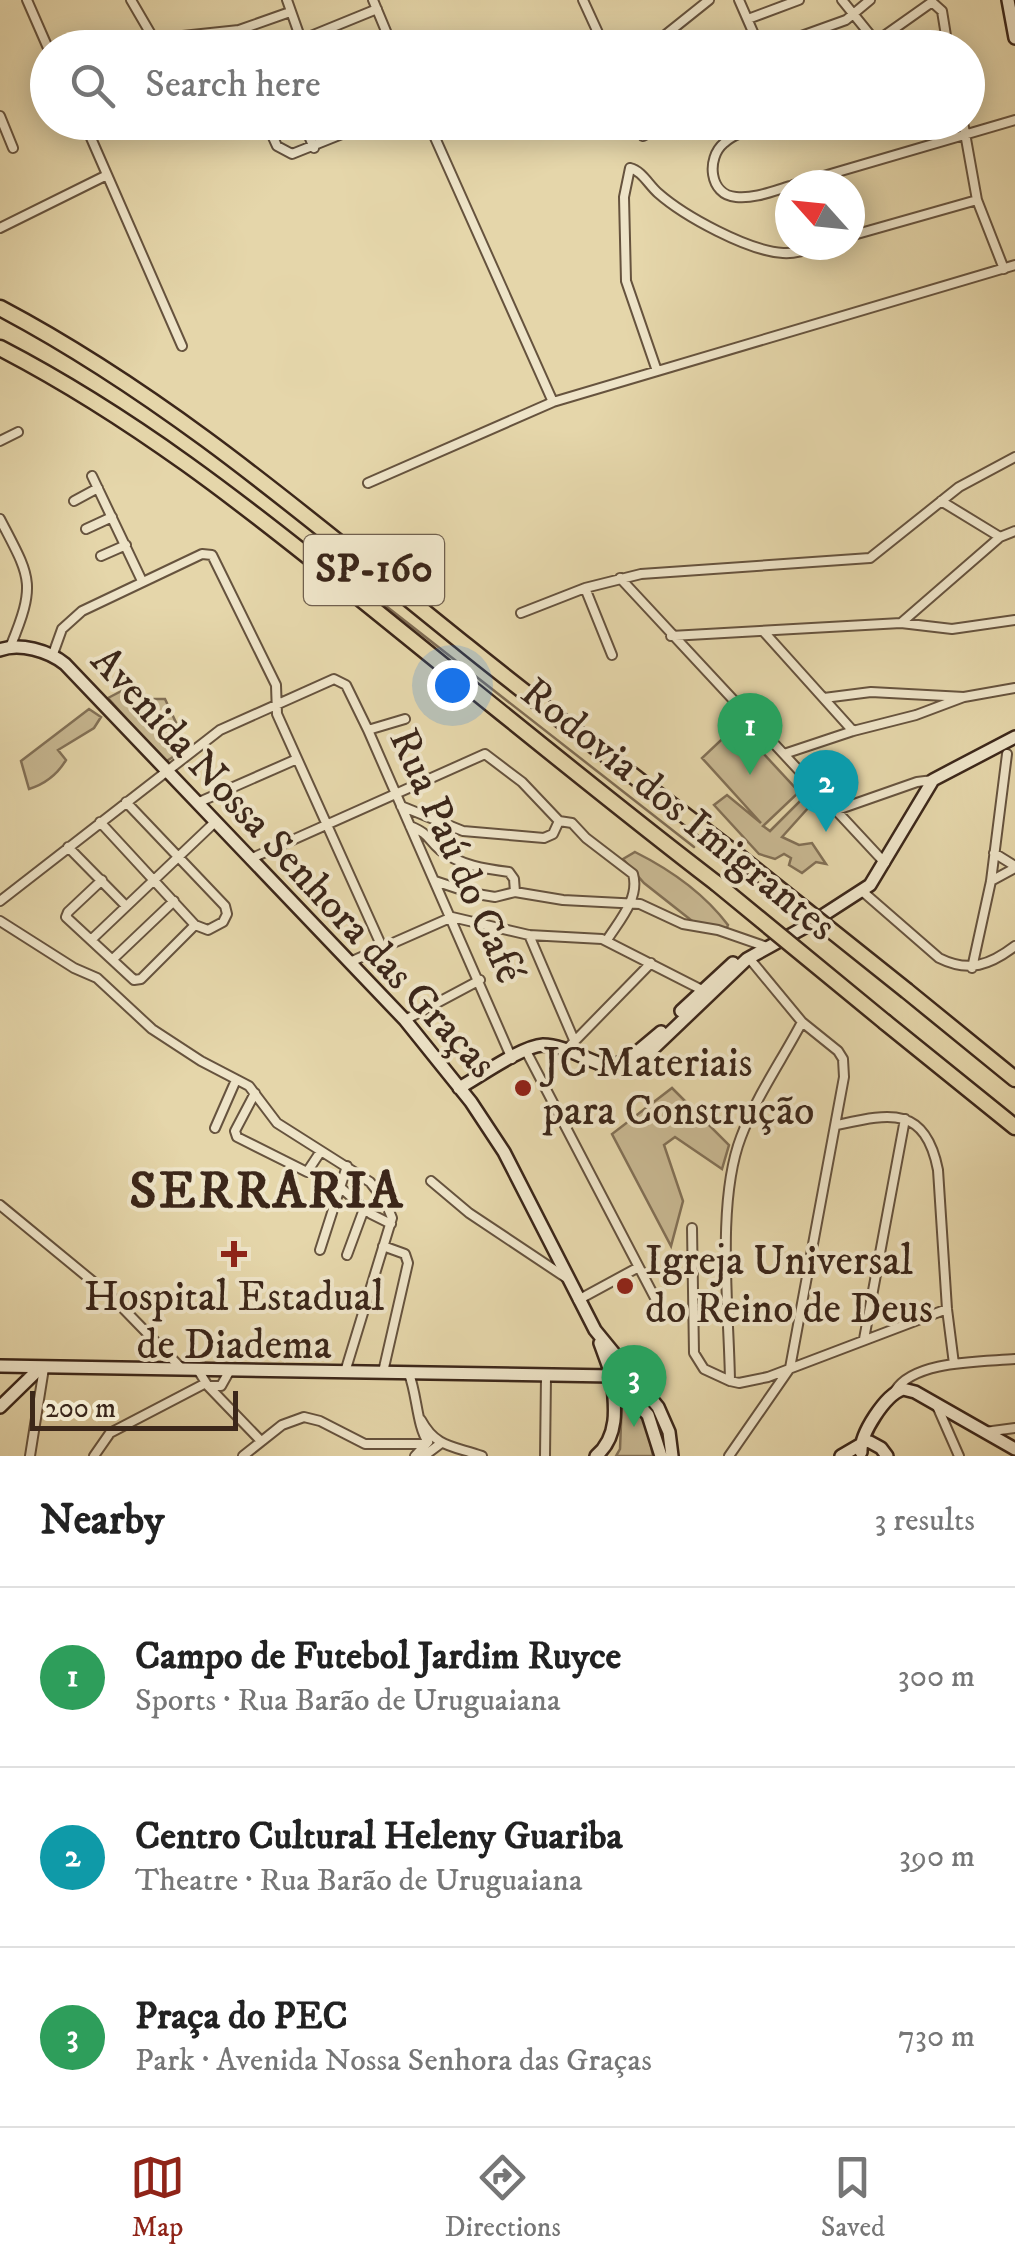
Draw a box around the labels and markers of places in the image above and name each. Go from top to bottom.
pin: 1 [718,692,782,775]
pin: 2 [794,750,858,832]
place label: JC Materiais para Construção [539,1038,814,1138]
marker: JC Materiais para Construção [512,1077,534,1099]
place label: Igreja Universal do Reino de Deus [645,1236,933,1336]
marker: Hospital Estadual de Diadema [221,1241,247,1267]
place label: Hospital Estadual de Diadema [84,1272,385,1372]
marker: Igreja Universal do Reino de Deus [614,1275,636,1297]
pin: 3 [602,1344,666,1427]

